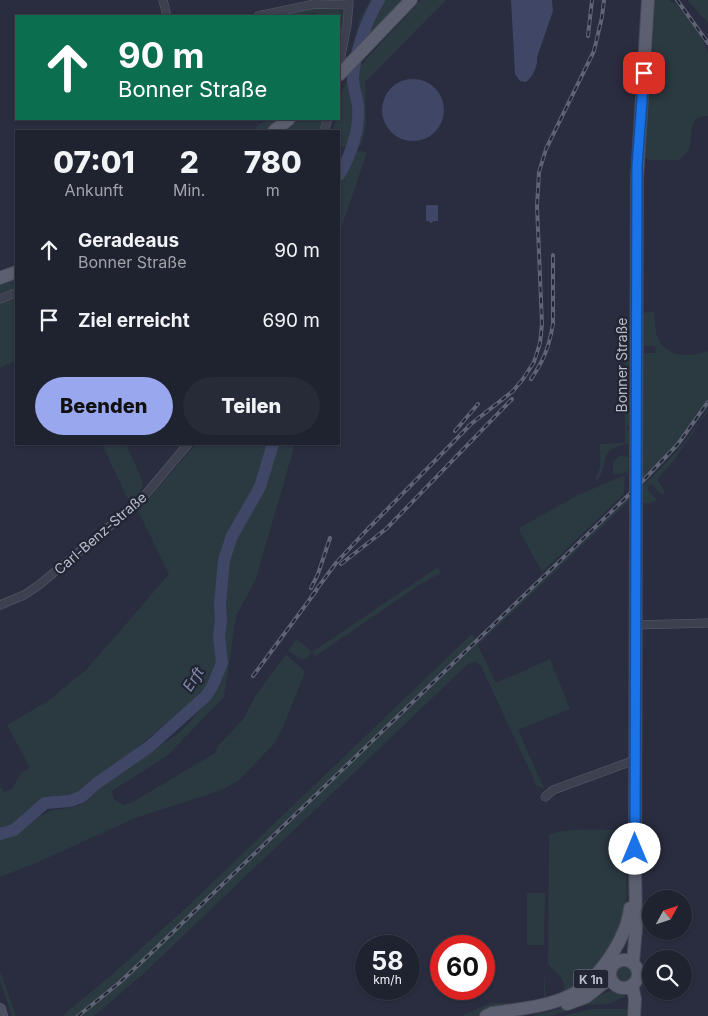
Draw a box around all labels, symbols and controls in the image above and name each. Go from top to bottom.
text: 90 m [118,34,205,76]
icon: ahead [35,35,100,100]
pin [623,52,665,94]
icon: arrive [630,59,658,87]
text: Bonner Straße [118,76,267,102]
text: 07:01 [53,144,135,180]
text: 2 [180,144,199,180]
text: 780 [244,144,302,180]
text: Ankunft [65,180,123,200]
text: Min. [173,180,205,200]
text: m [266,180,280,200]
text: Geradeaus [78,229,179,252]
icon: ahead [35,236,63,264]
text: 90 m [274,239,320,262]
text: Bonner Straße [78,252,187,272]
icon: arrive [35,306,63,334]
text: Ziel erreicht [78,309,190,332]
text: 690 m [262,309,320,332]
street label: Bonner Straße [613,318,630,412]
button: Beenden [35,377,173,435]
button: Teilen [183,377,320,435]
street label: Carl-Benz-Straße [50,488,150,578]
water label: Erft [178,662,208,695]
position arrow [608,822,660,874]
north arrow [642,890,692,940]
map controls [642,890,692,1000]
speed limit sign: 60 [430,935,495,1000]
text: 58 [371,946,404,976]
button: search [642,950,692,1000]
road number: K 1n [574,970,608,989]
text: km/h [373,972,402,987]

